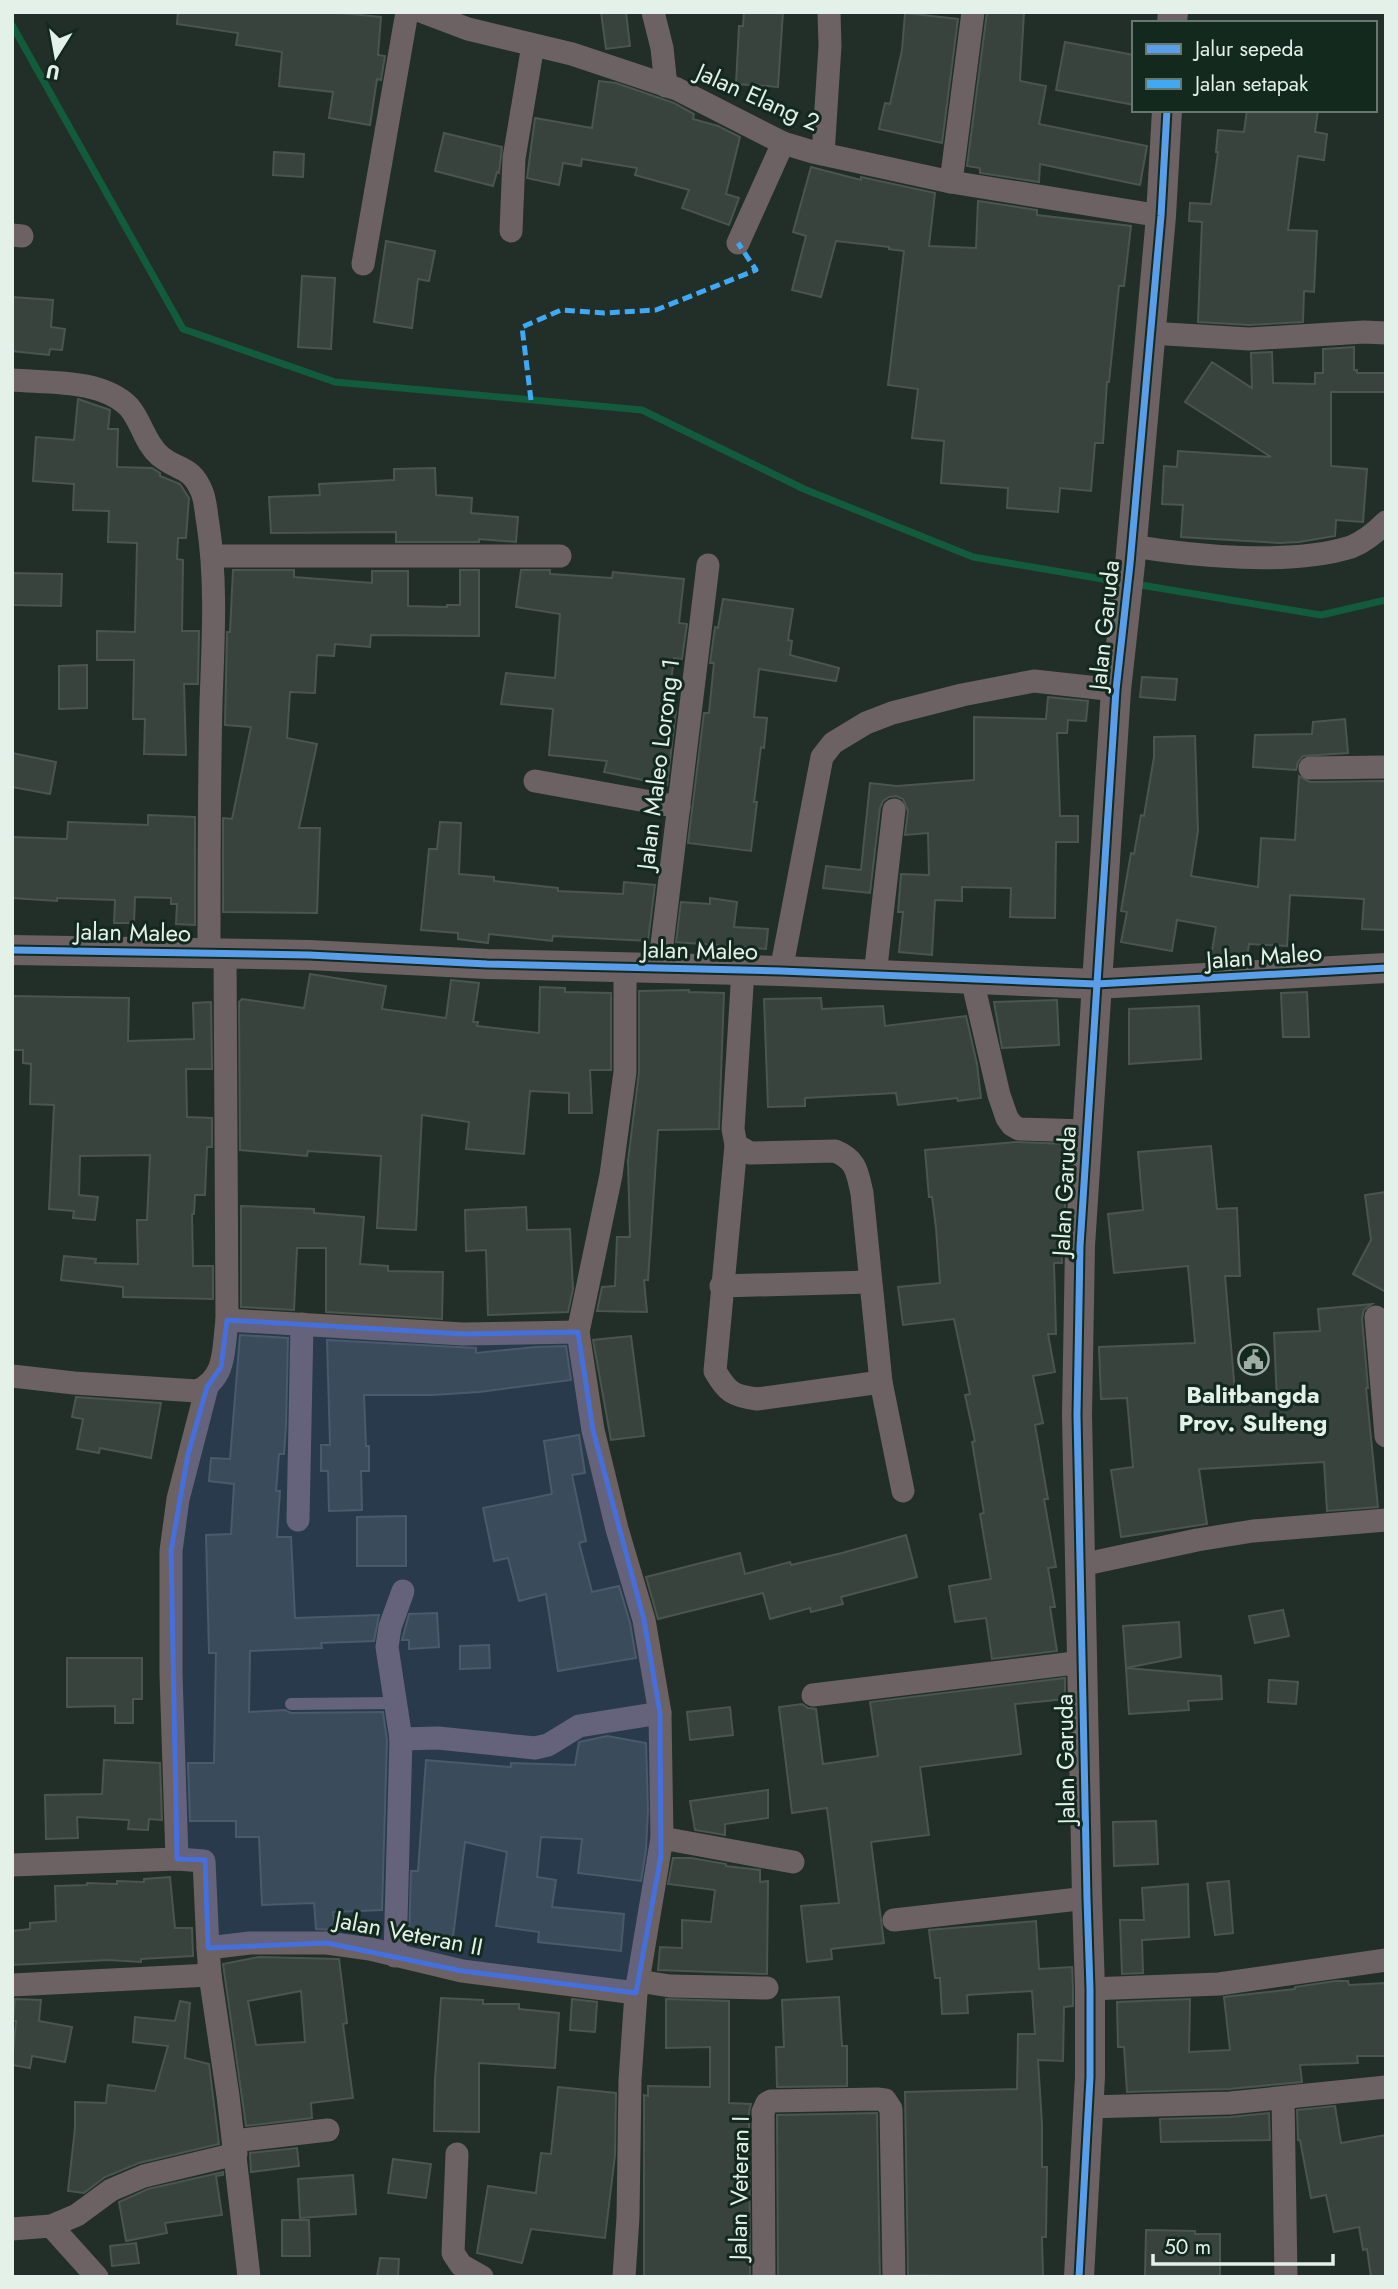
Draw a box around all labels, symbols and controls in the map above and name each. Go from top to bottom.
north arrow [21,21,91,91]
legend [1132,21,1377,112]
text: Jalur sepeda [1192,34,1304,64]
street label: Jalan Elang 2 [688,53,825,140]
text: U [44,58,62,87]
text: Jalan setapak [1192,69,1309,99]
street label: Jalan Garuda [1079,558,1128,695]
street label: Jalan Maleo Lorong 1 [627,656,688,875]
street label: Jalan Maleo [72,913,191,951]
street label: Jalan Maleo [639,931,758,969]
street label: Jalan Maleo [1202,934,1323,978]
street label: Jalan Garuda [1043,1125,1085,1260]
public building icon: Balitbangda Prov. Sulteng [1236,1343,1270,1377]
place label: Balitbangda Prov. Sulteng [1178,1377,1328,1440]
street label: Jalan Garuda [1046,1694,1084,1827]
street label: Jalan Veteran II [329,1901,486,1964]
street label: Jalan Veteran I [720,2116,758,2263]
scale bar [1153,2222,1333,2266]
text: 50 m [1164,2232,1211,2262]

